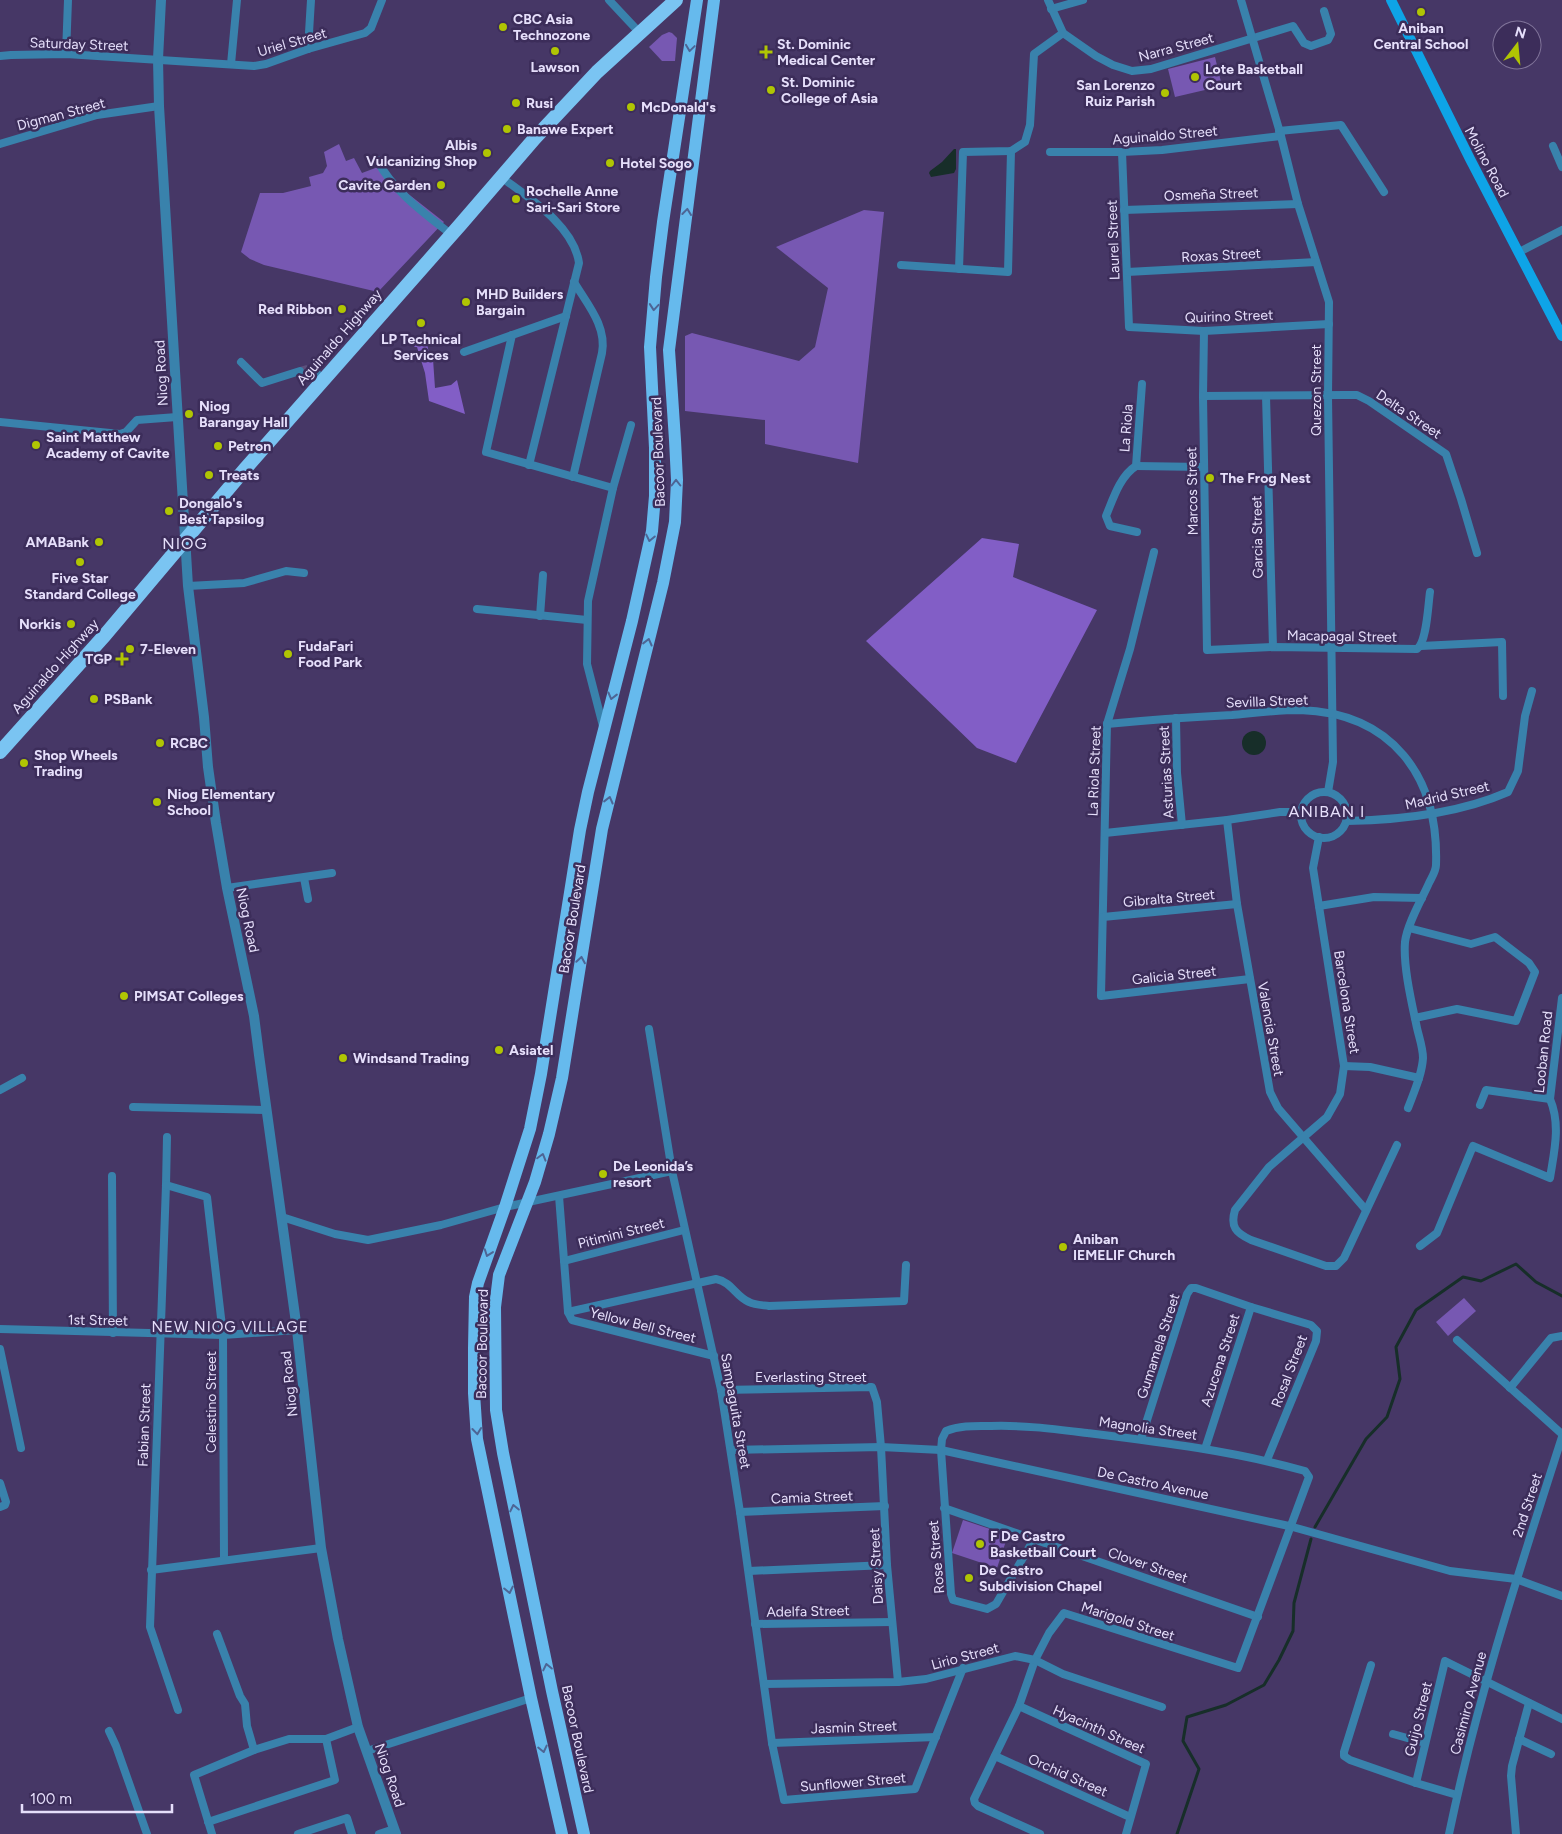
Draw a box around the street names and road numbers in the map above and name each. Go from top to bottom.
street label: Uriel Street [256,24,329,60]
street label: Narra Street [1137,29,1216,66]
street label: Saturday Street [29,34,129,55]
street label: Digman Street [15,95,107,134]
street label: Aguinaldo Street [1112,122,1218,149]
street label: Molino Road [1461,124,1512,201]
street label: Osmeña Street [1163,184,1259,205]
street label: Laurel Street [1104,200,1123,280]
street label: Roxas Street [1181,245,1261,266]
street label: Aguinaldo Highway [293,285,386,389]
street label: Quirino Street [1184,306,1274,327]
street label: Niog Road [151,340,172,406]
street label: Quezon Street [1308,344,1325,436]
street label: Delta Street [1373,386,1445,443]
street label: Bacoor Boulevard [648,397,669,507]
street label: La Riola [1116,403,1137,453]
street label: Marcos Street [1183,447,1202,535]
street label: Garcia Street [1248,495,1267,579]
street label: Aguinaldo Highway [8,615,103,717]
street label: Macapagal Street [1287,627,1397,646]
street label: Sevilla Street [1225,692,1309,711]
street label: La Riola Street [1084,725,1105,817]
street label: Asturias Street [1156,725,1177,819]
street label: Madrid Street [1403,778,1491,813]
street label: Bacoor Boulevard [556,863,589,975]
street label: Niog Road [232,886,263,954]
street label: Gibralta Street [1122,886,1216,911]
street label: Barcelona Street [1330,949,1363,1055]
street label: Galicia Street [1131,963,1217,988]
street label: Valencia Street [1254,981,1287,1078]
street label: Looban Road [1531,1010,1556,1094]
street label: Pitimini Street [576,1214,666,1252]
street label: Bacoor Boulevard [473,1289,492,1399]
street label: Gumamela Street [1133,1291,1184,1401]
street label: Yellow Bell Street [588,1304,698,1347]
street label: 1st Street [68,1311,128,1330]
street label: Azucena Street [1197,1311,1244,1409]
street label: Rosal Street [1268,1333,1311,1410]
street label: Niog Road [278,1350,301,1418]
street label: Celestino Street [203,1351,220,1453]
street label: Sampaguita Street [717,1352,754,1470]
street label: Everlasting Street [755,1369,867,1386]
street label: Fabian Street [135,1383,154,1467]
street label: Magnolia Street [1098,1413,1198,1444]
street label: De Castro Avenue [1096,1463,1210,1504]
street label: 2nd Street [1509,1471,1546,1539]
street label: Camia Street [771,1488,853,1507]
street label: Rose Street [925,1519,948,1594]
street label: Daisy Street [866,1527,887,1605]
street label: Clover Street [1106,1544,1190,1587]
street label: Marigold Street [1079,1598,1177,1645]
street label: Adelfa Street [766,1602,850,1621]
street label: Lirio Street [929,1639,1001,1674]
street label: Casimiro Avenue [1447,1649,1490,1756]
street label: Guijo Street [1401,1680,1436,1758]
street label: Bacoor Boulevard [558,1684,597,1795]
street label: Hyacinth Street [1050,1702,1148,1757]
street label: Jasmin Street [810,1717,898,1738]
street label: Niog Road [371,1741,408,1809]
street label: Orchid Street [1025,1750,1110,1801]
street label: Sunflower Street [799,1769,907,1796]

